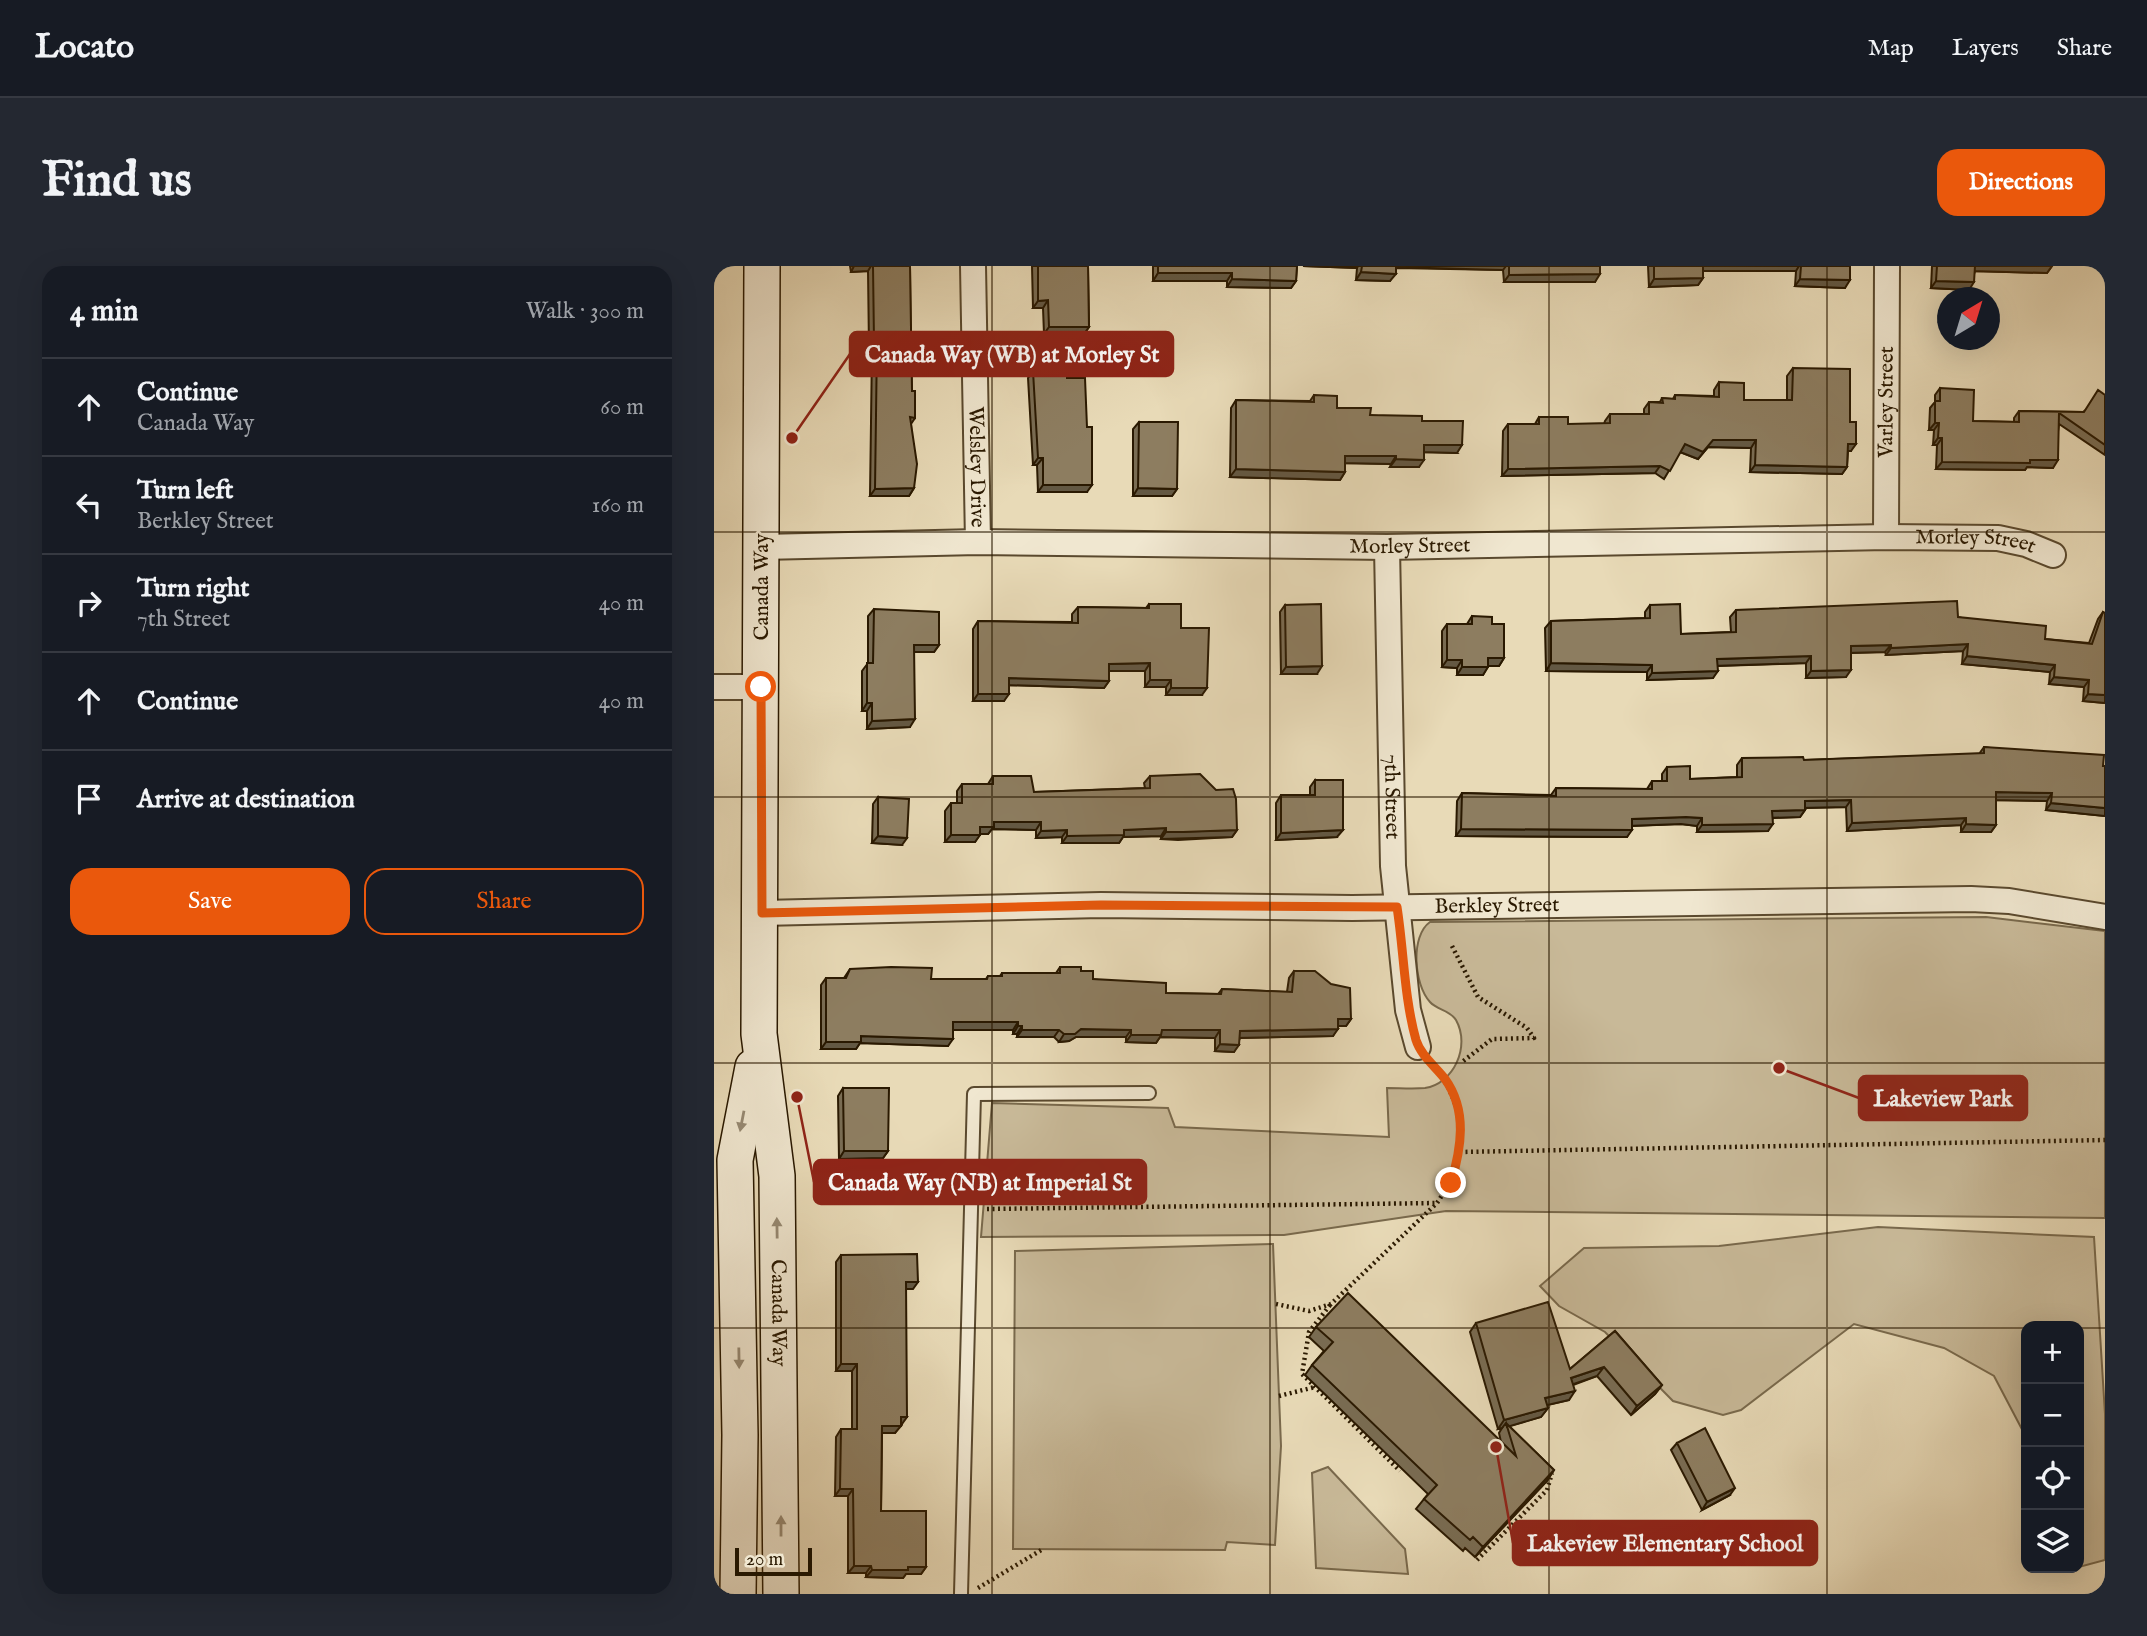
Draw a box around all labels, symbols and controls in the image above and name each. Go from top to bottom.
text: Locato [35,27,134,69]
text: Map [1868,33,1914,64]
text: Layers [1952,33,2019,64]
text: Share [2057,33,2112,64]
button: Directions [1937,149,2105,216]
text: Find us [42,151,192,213]
north arrow [1937,287,2000,350]
text: 4 min [70,293,138,331]
text: Walk · 300 m [526,297,644,326]
callout: Canada Way (WB) at Morley St [850,332,1173,376]
text: Canada Way (WB) at Morley St [865,341,1159,370]
street label: Varley Street [1873,346,1900,459]
text: Continue [137,376,238,409]
icon: ahead [70,388,108,426]
text: 60 m [600,393,644,422]
street label: Welsley Drive [962,406,991,528]
text: Canada Way [137,409,254,438]
text: Turn left [137,474,234,507]
icon: left [70,486,108,524]
text: 160 m [592,491,644,520]
text: Berkley Street [137,507,274,536]
street label: Morley Street [1915,524,2040,560]
street label: Morley Street [1349,532,1471,561]
street label: Canada Way [749,533,776,641]
text: Turn right [137,572,250,605]
icon: right [70,584,108,622]
text: 40 m [599,589,644,618]
text: 7th Street [137,605,230,634]
route start [745,671,776,702]
icon: ahead [70,682,108,720]
text: Continue [137,685,238,718]
text: 40 m [599,687,644,716]
street label: 7th Street [1377,754,1406,840]
icon: arrive [70,780,108,818]
text: Arrive at destination [137,783,355,816]
button: Save [70,868,350,935]
button: Share [364,868,644,935]
street label: Berkley Street [1434,891,1559,920]
callout: Lakeview Park [1859,1076,2027,1120]
text: Lakeview Park [1873,1085,2014,1114]
one-way arrow [737,1110,748,1132]
callout: Canada Way (NB) at Imperial St [814,1160,1146,1204]
route end [1435,1167,1466,1198]
text: Canada Way (NB) at Imperial St [828,1169,1132,1198]
one-way arrow [772,1217,783,1239]
street label: Canada Way [764,1259,792,1367]
map controls [2021,1321,2084,1573]
button: + [2021,1321,2084,1384]
one-way arrow [733,1347,744,1369]
button: − [2021,1384,2084,1447]
button: locate [2021,1447,2084,1510]
button: layers [2021,1510,2084,1573]
one-way arrow [775,1515,787,1537]
callout: Lakeview Elementary School [1513,1521,1817,1565]
text: Lakeview Elementary School [1527,1530,1804,1559]
scale bar [735,1545,812,1577]
text: 20 m [746,1548,783,1572]

